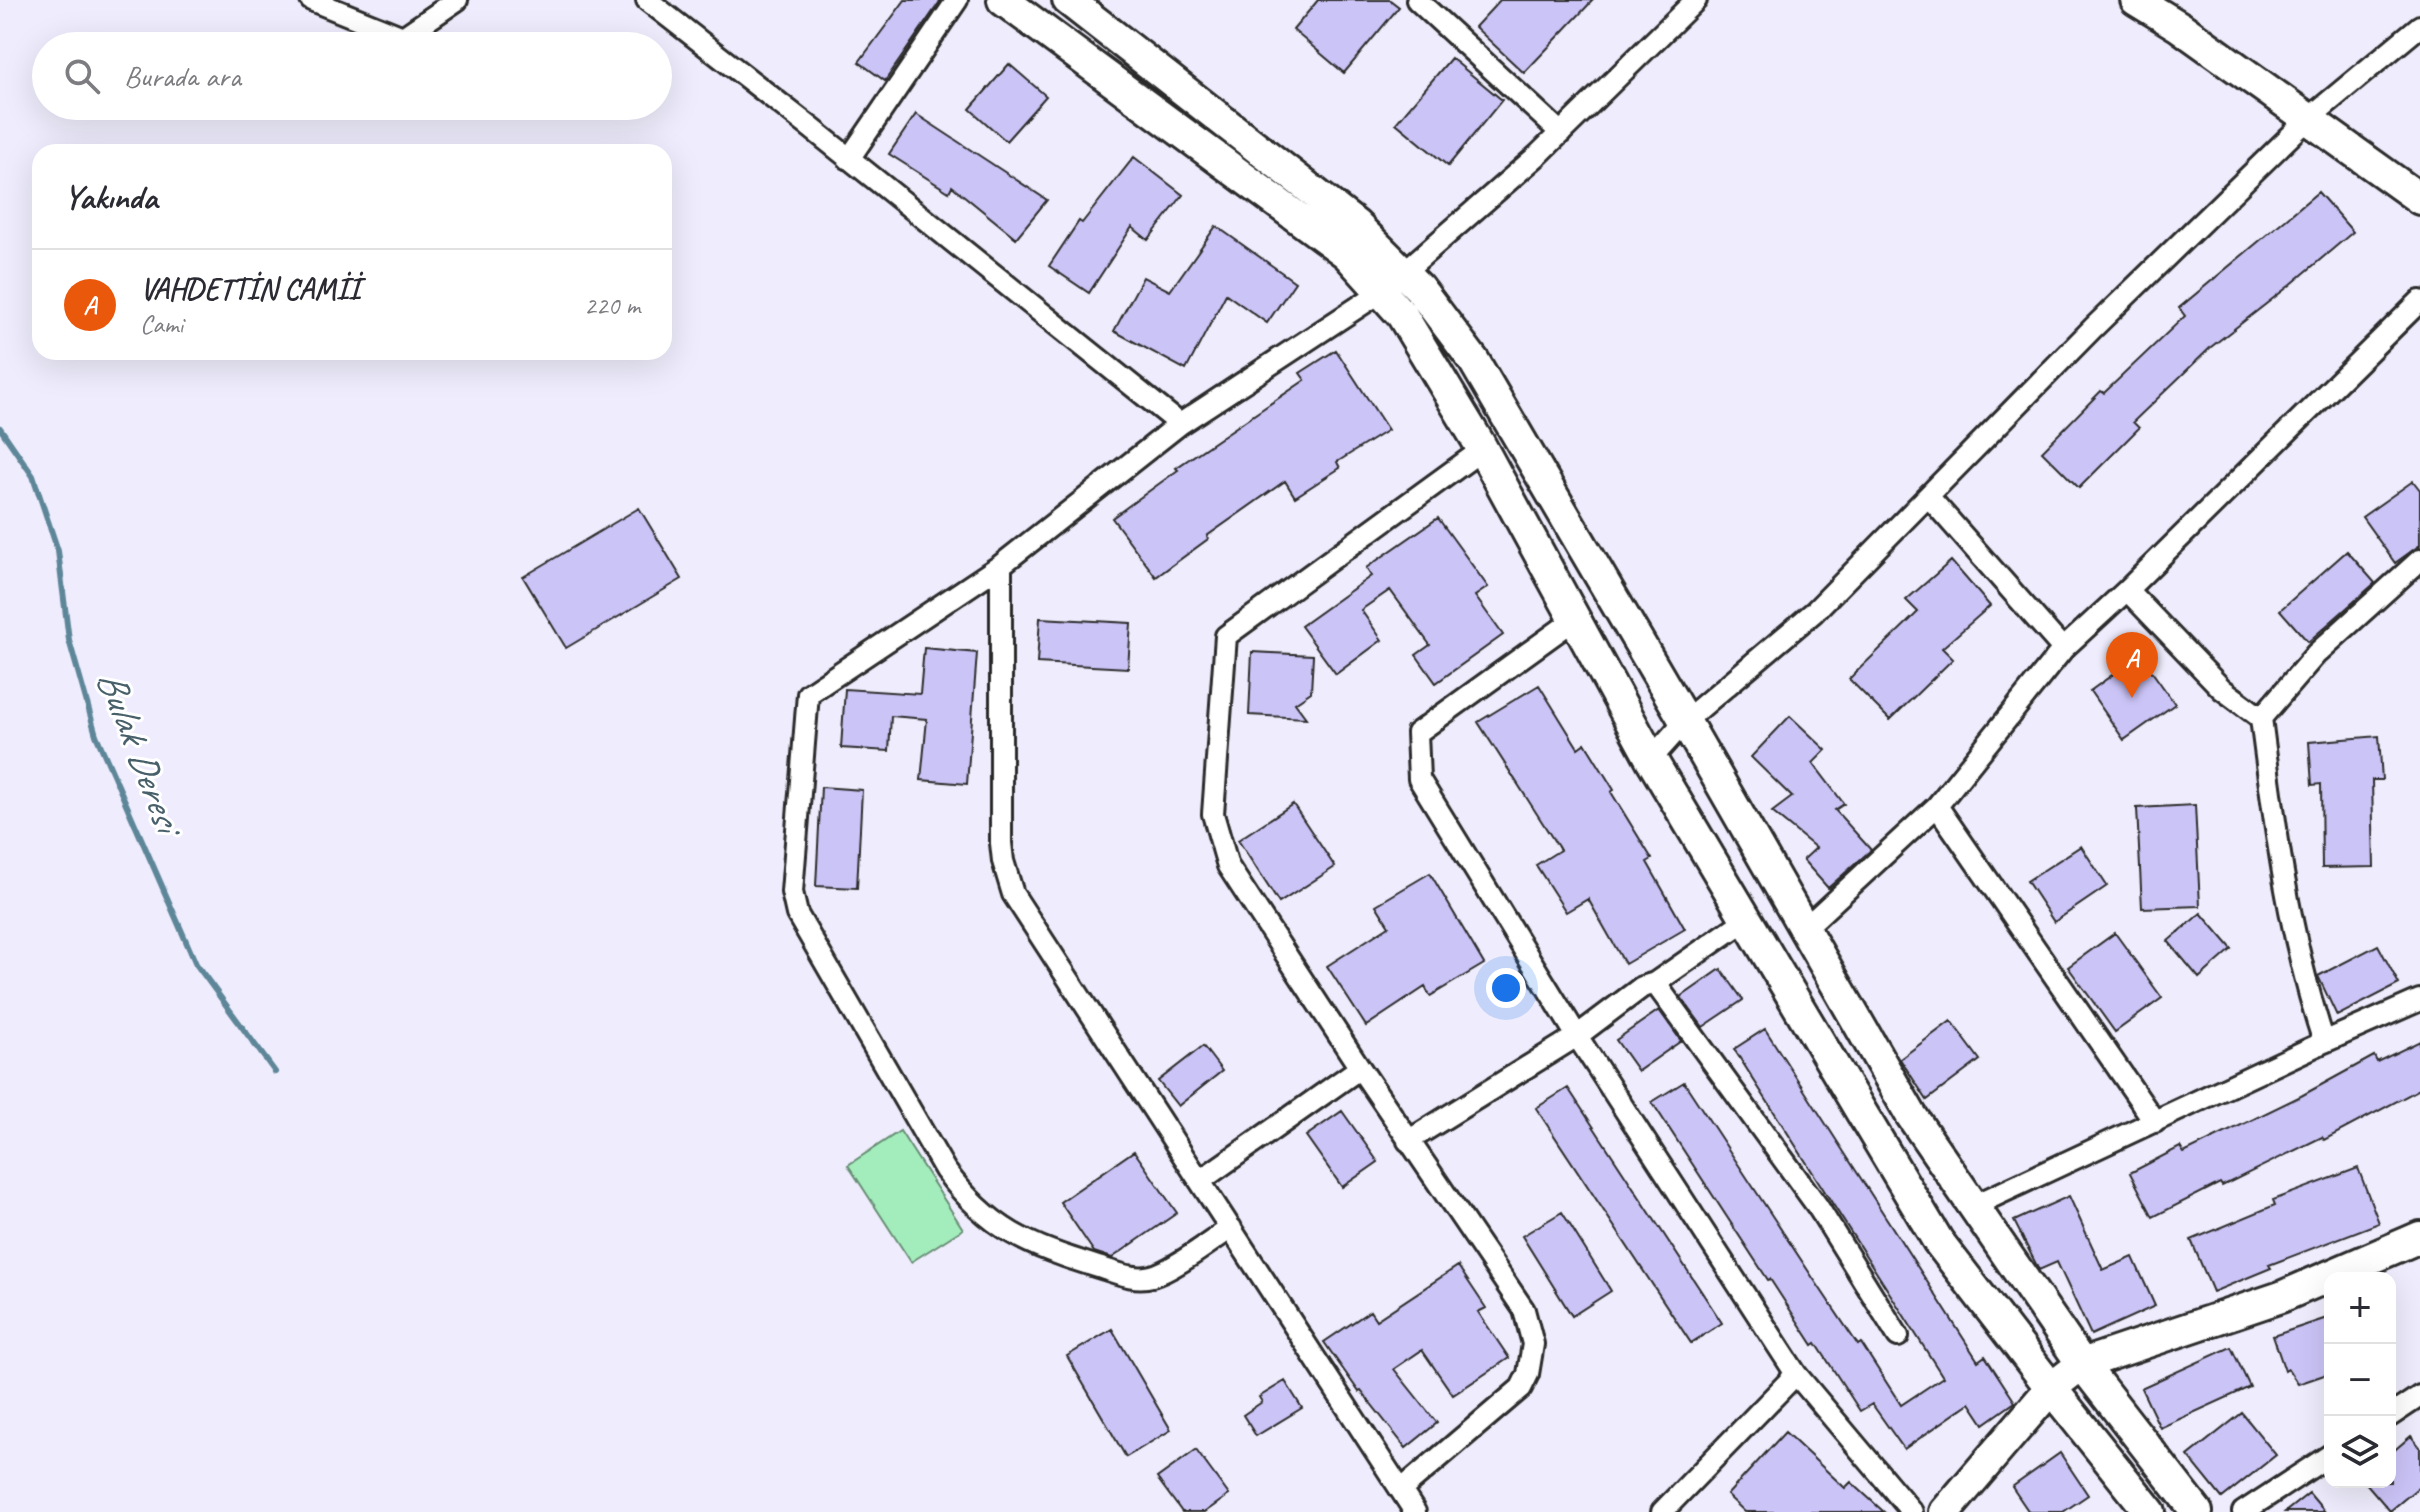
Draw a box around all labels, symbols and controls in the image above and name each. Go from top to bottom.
search box [32,32,672,120]
icon: search [60,54,104,98]
text: Burada ara [124,57,241,95]
text: Yakında [64,175,157,218]
text: VAHDETTİN CAMİİ [140,270,360,308]
text: A [83,289,97,322]
text: 220 m [584,289,640,322]
text: Cami [140,308,183,341]
pin: A [2106,632,2158,698]
water label: Bulak Deresi [86,663,196,846]
your location [1486,968,1526,1008]
map controls [2324,1272,2396,1488]
button: + [2324,1272,2396,1344]
button: − [2324,1344,2396,1416]
button: layers [2324,1416,2396,1488]

